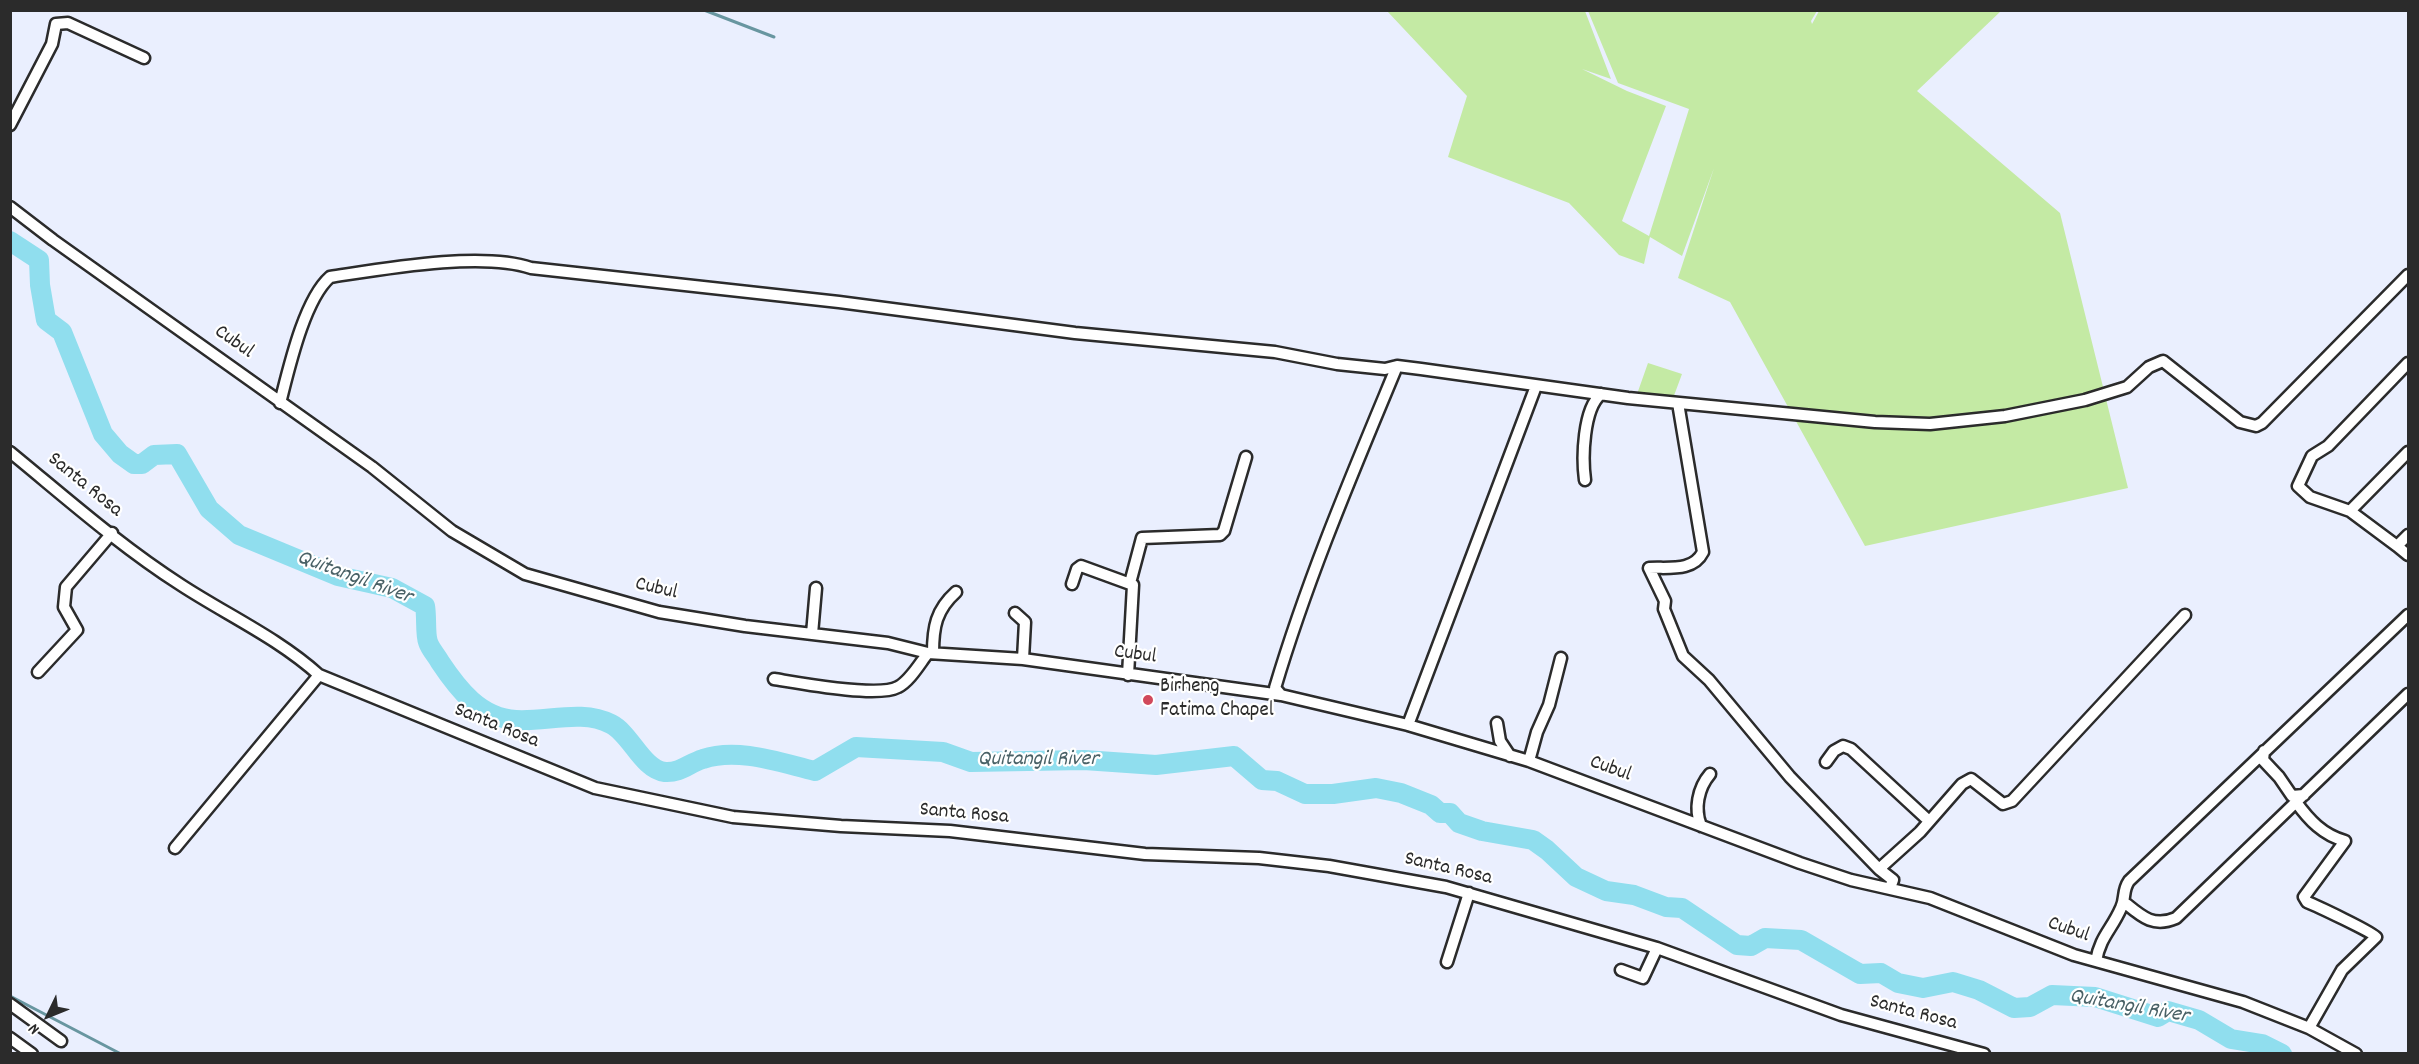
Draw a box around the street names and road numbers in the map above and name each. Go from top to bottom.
street label: Cubul [208,320,258,366]
street label: Santa Rosa [41,448,127,524]
street label: Cubul [632,573,680,607]
street label: Cubul [1112,641,1158,671]
street label: Santa Rosa [450,699,542,755]
street label: Cubul [1586,751,1634,789]
street label: Santa Rosa [918,799,1010,831]
street label: Santa Rosa [1402,848,1494,892]
street label: Cubul [2044,912,2092,950]
street label: Santa Rosa [1867,990,1959,1038]

